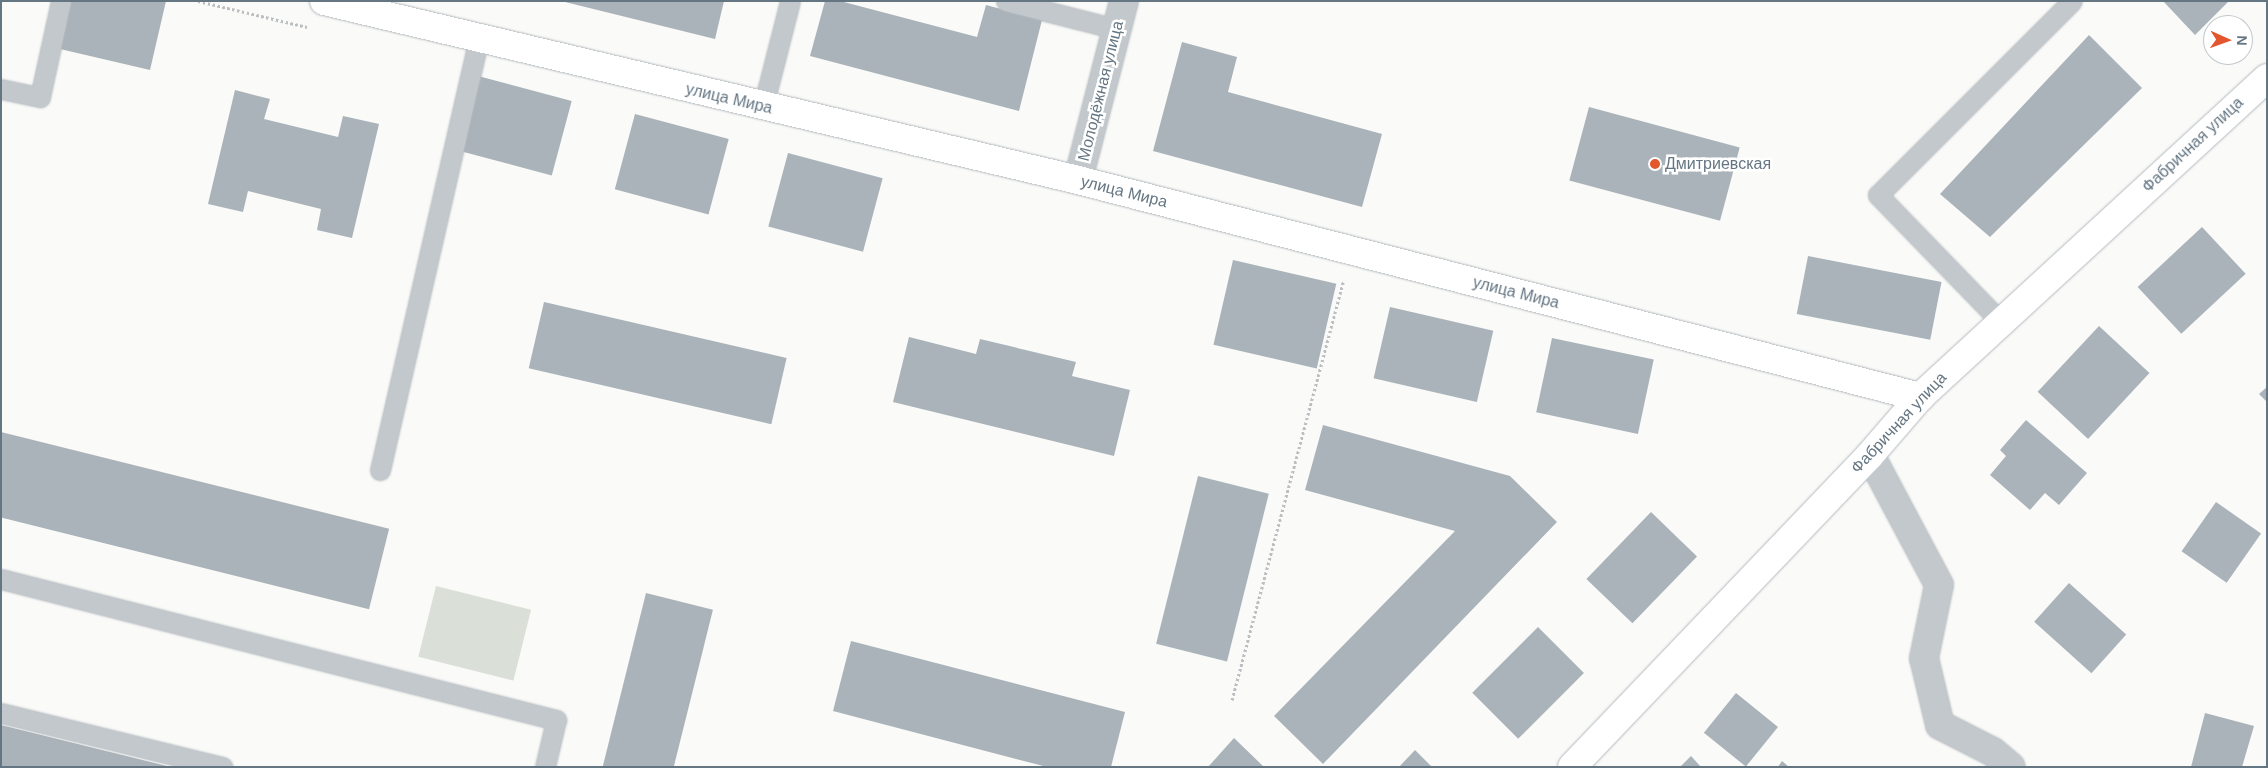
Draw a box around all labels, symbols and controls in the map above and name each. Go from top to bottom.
north arrow [2203,15,2253,65]
street label: Молодёжная улица [1074,19,1128,163]
text: N [2234,35,2250,46]
street label: улица Мира [684,80,774,118]
street label: Фабричная улица [2138,93,2248,197]
place label: Дмитриевская [1665,154,1771,174]
marker: Дмитриевская [1649,158,1661,170]
street label: улица Мира [1079,172,1169,212]
street label: улица Мира [1471,273,1561,313]
street label: Фабричная улица [1847,368,1951,478]

